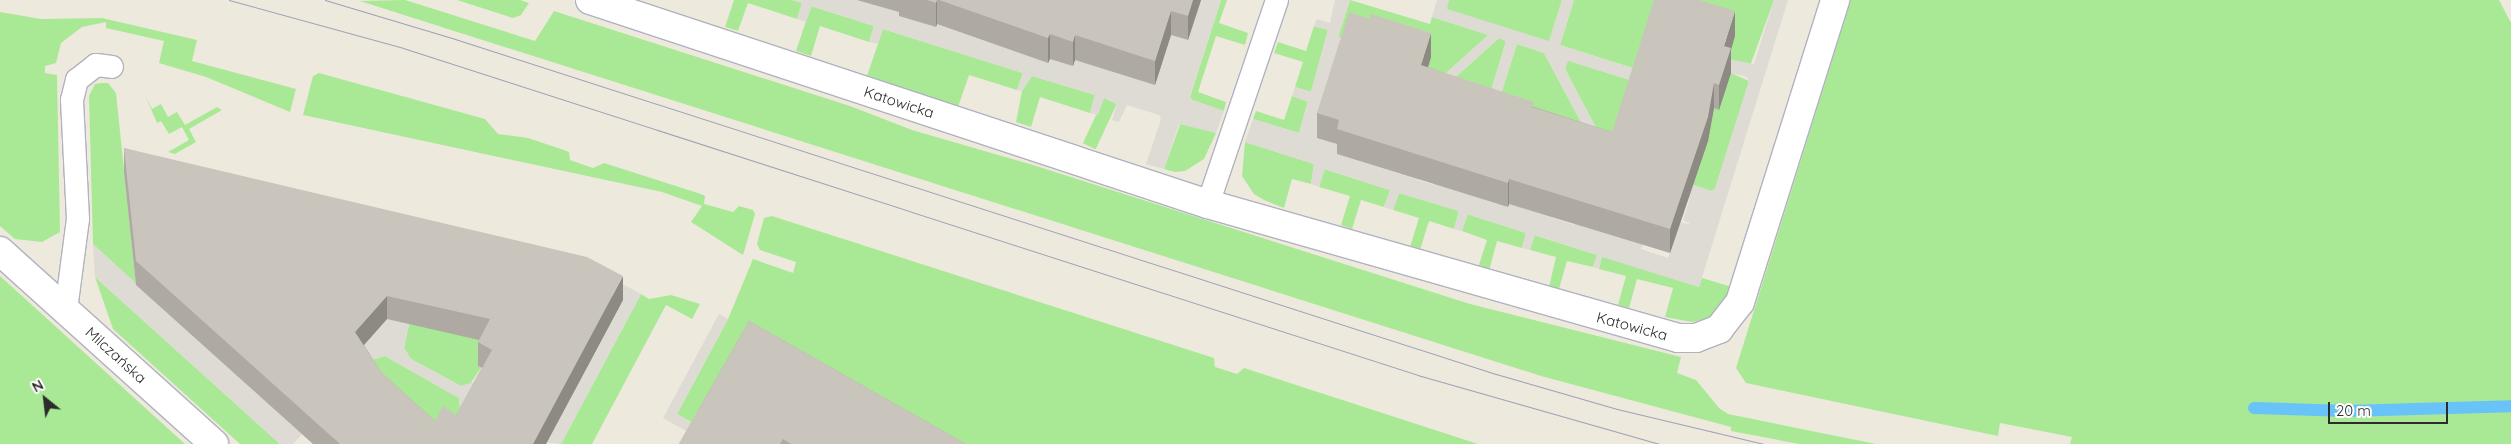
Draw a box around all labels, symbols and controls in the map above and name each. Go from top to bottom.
street label: Katowicka [862,82,936,122]
street label: Katowicka [1595,308,1669,344]
street label: Milczańska [82,323,150,387]
north arrow [20,374,70,424]
text: N [29,376,47,396]
scale bar [2331,392,2451,424]
text: 20 m [2336,401,2371,420]

